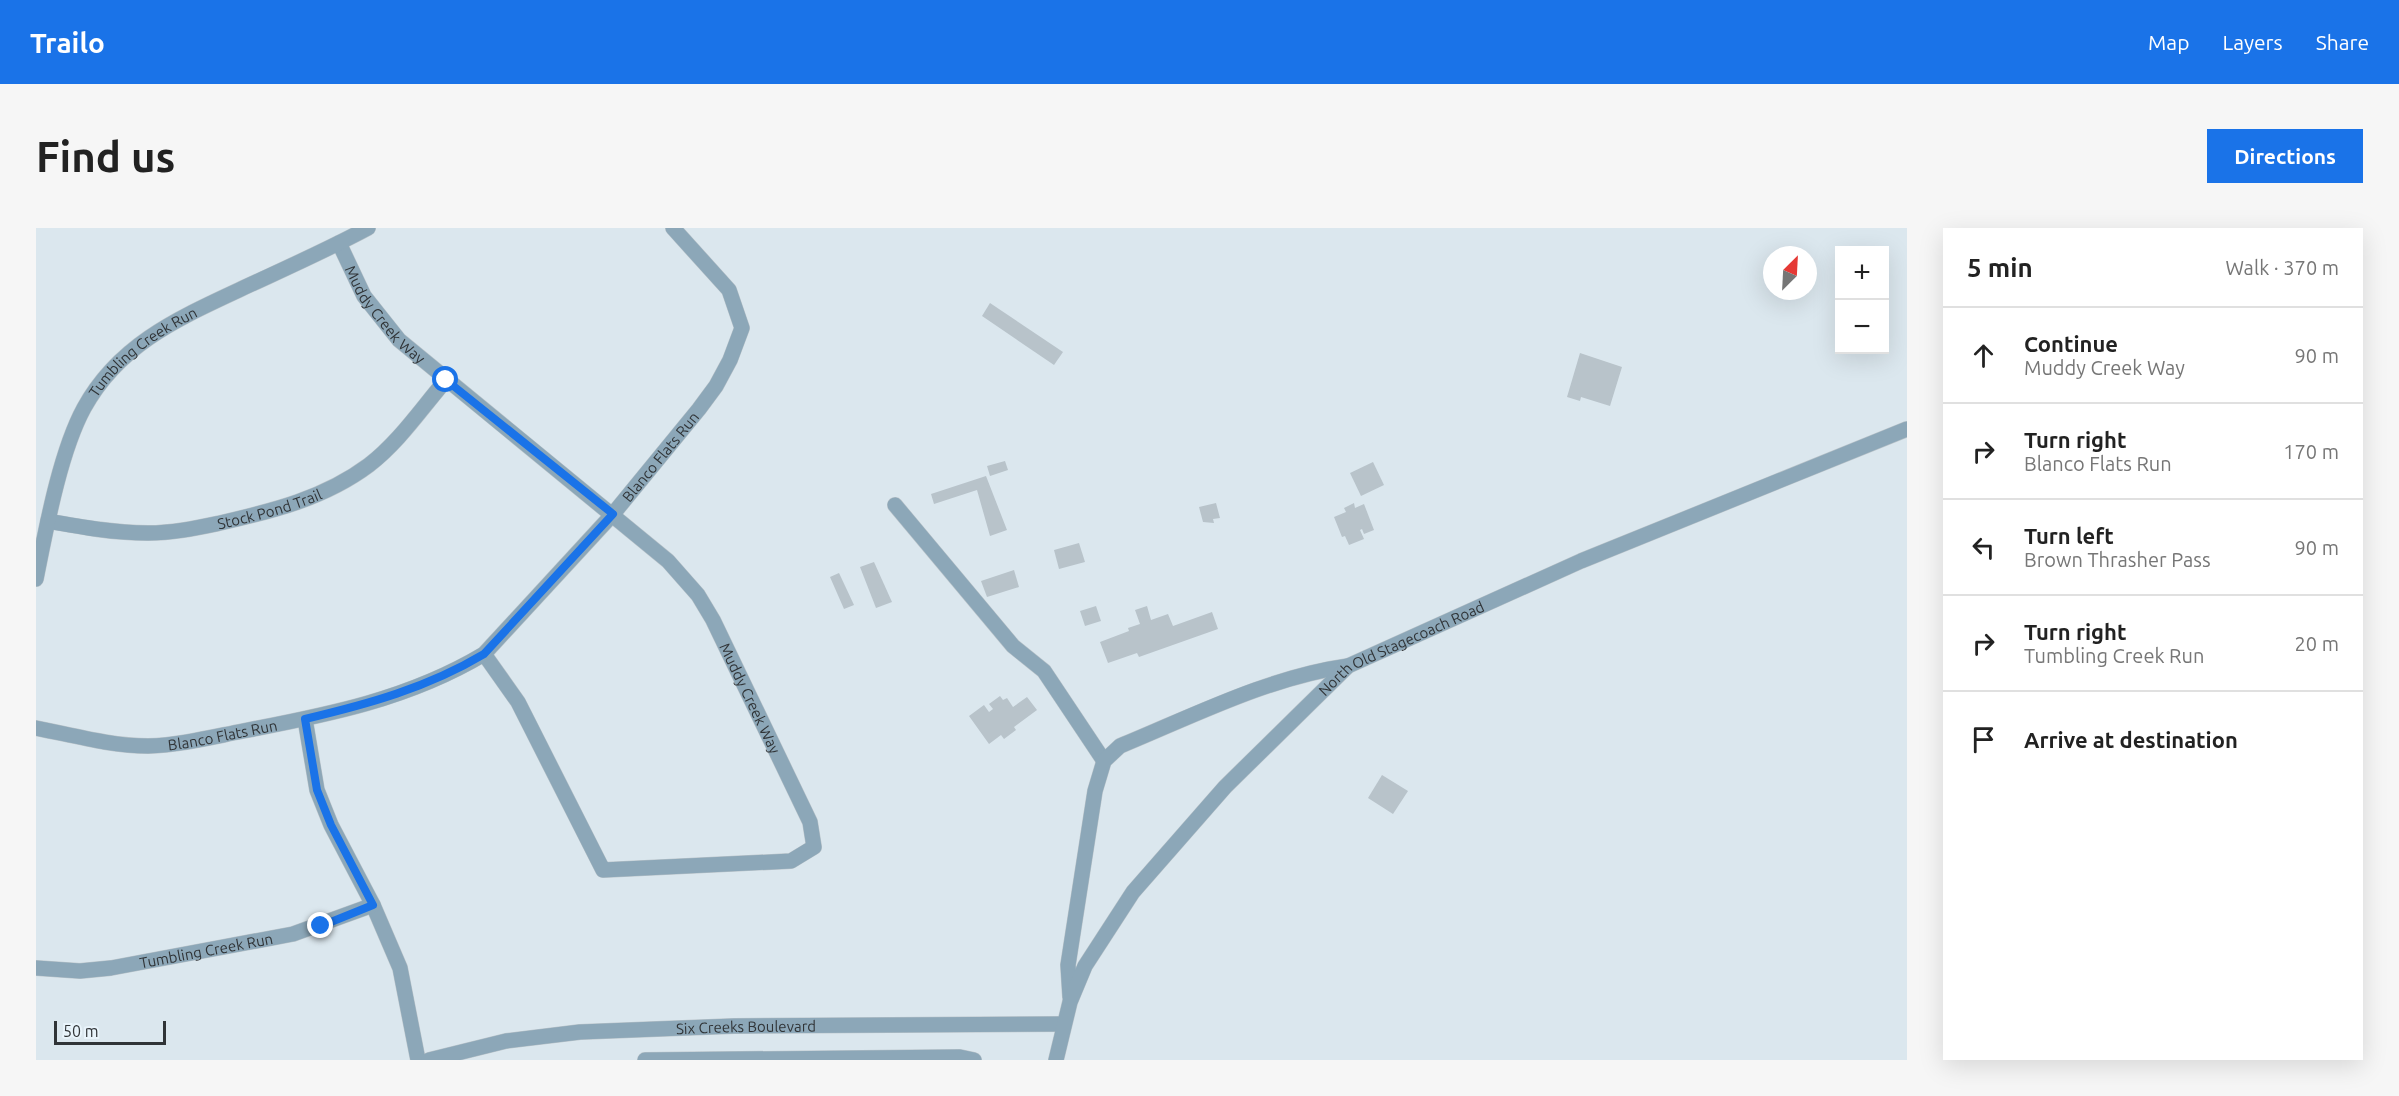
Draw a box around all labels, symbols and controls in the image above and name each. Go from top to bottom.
text: Trailo [30,27,105,58]
text: Map [2148,30,2189,54]
text: Layers [2222,30,2283,54]
text: Share [2316,30,2369,54]
button: Directions [2207,129,2363,183]
text: Find us [36,133,175,180]
north arrow [1763,246,1817,300]
map controls [1835,246,1889,354]
button: + [1835,246,1889,300]
text: 5 min [1967,253,2033,282]
text: Walk · 370 m [2226,256,2339,279]
street label: Muddy Creek Way [342,263,429,367]
button: − [1835,300,1889,354]
street label: Tumbling Creek Run [85,303,199,400]
text: Continue [2024,331,2118,356]
icon: ahead [1967,339,2000,372]
text: 90 m [2295,344,2339,367]
text: Muddy Creek Way [2024,356,2185,379]
route start [432,366,458,392]
street label: Blanco Flats Run [618,408,702,505]
text: Turn right [2024,427,2126,452]
icon: right [1967,435,2000,468]
text: 170 m [2283,440,2339,463]
text: Blanco Flats Run [2024,452,2172,475]
street label: Stock Pond Trail [216,485,324,532]
text: Turn left [2024,523,2114,548]
icon: left [1967,531,2000,564]
text: 90 m [2295,536,2339,559]
text: Brown Thrasher Pass [2024,548,2211,571]
street label: North Old Stagecoach Road [1315,597,1487,699]
text: Turn right [2024,619,2126,644]
icon: right [1967,627,2000,660]
text: 20 m [2295,632,2339,655]
street label: Muddy Creek Way [717,640,784,756]
text: Tumbling Creek Run [2024,644,2204,667]
street label: Blanco Flats Run [167,716,279,753]
icon: arrive [1967,723,2000,756]
text: Arrive at destination [2024,727,2238,752]
route end [307,912,333,938]
street label: Tumbling Creek Run [138,929,274,971]
street label: Six Creeks Boulevard [676,1017,816,1037]
scale bar [54,1018,166,1046]
text: 50 m [63,1022,99,1040]

